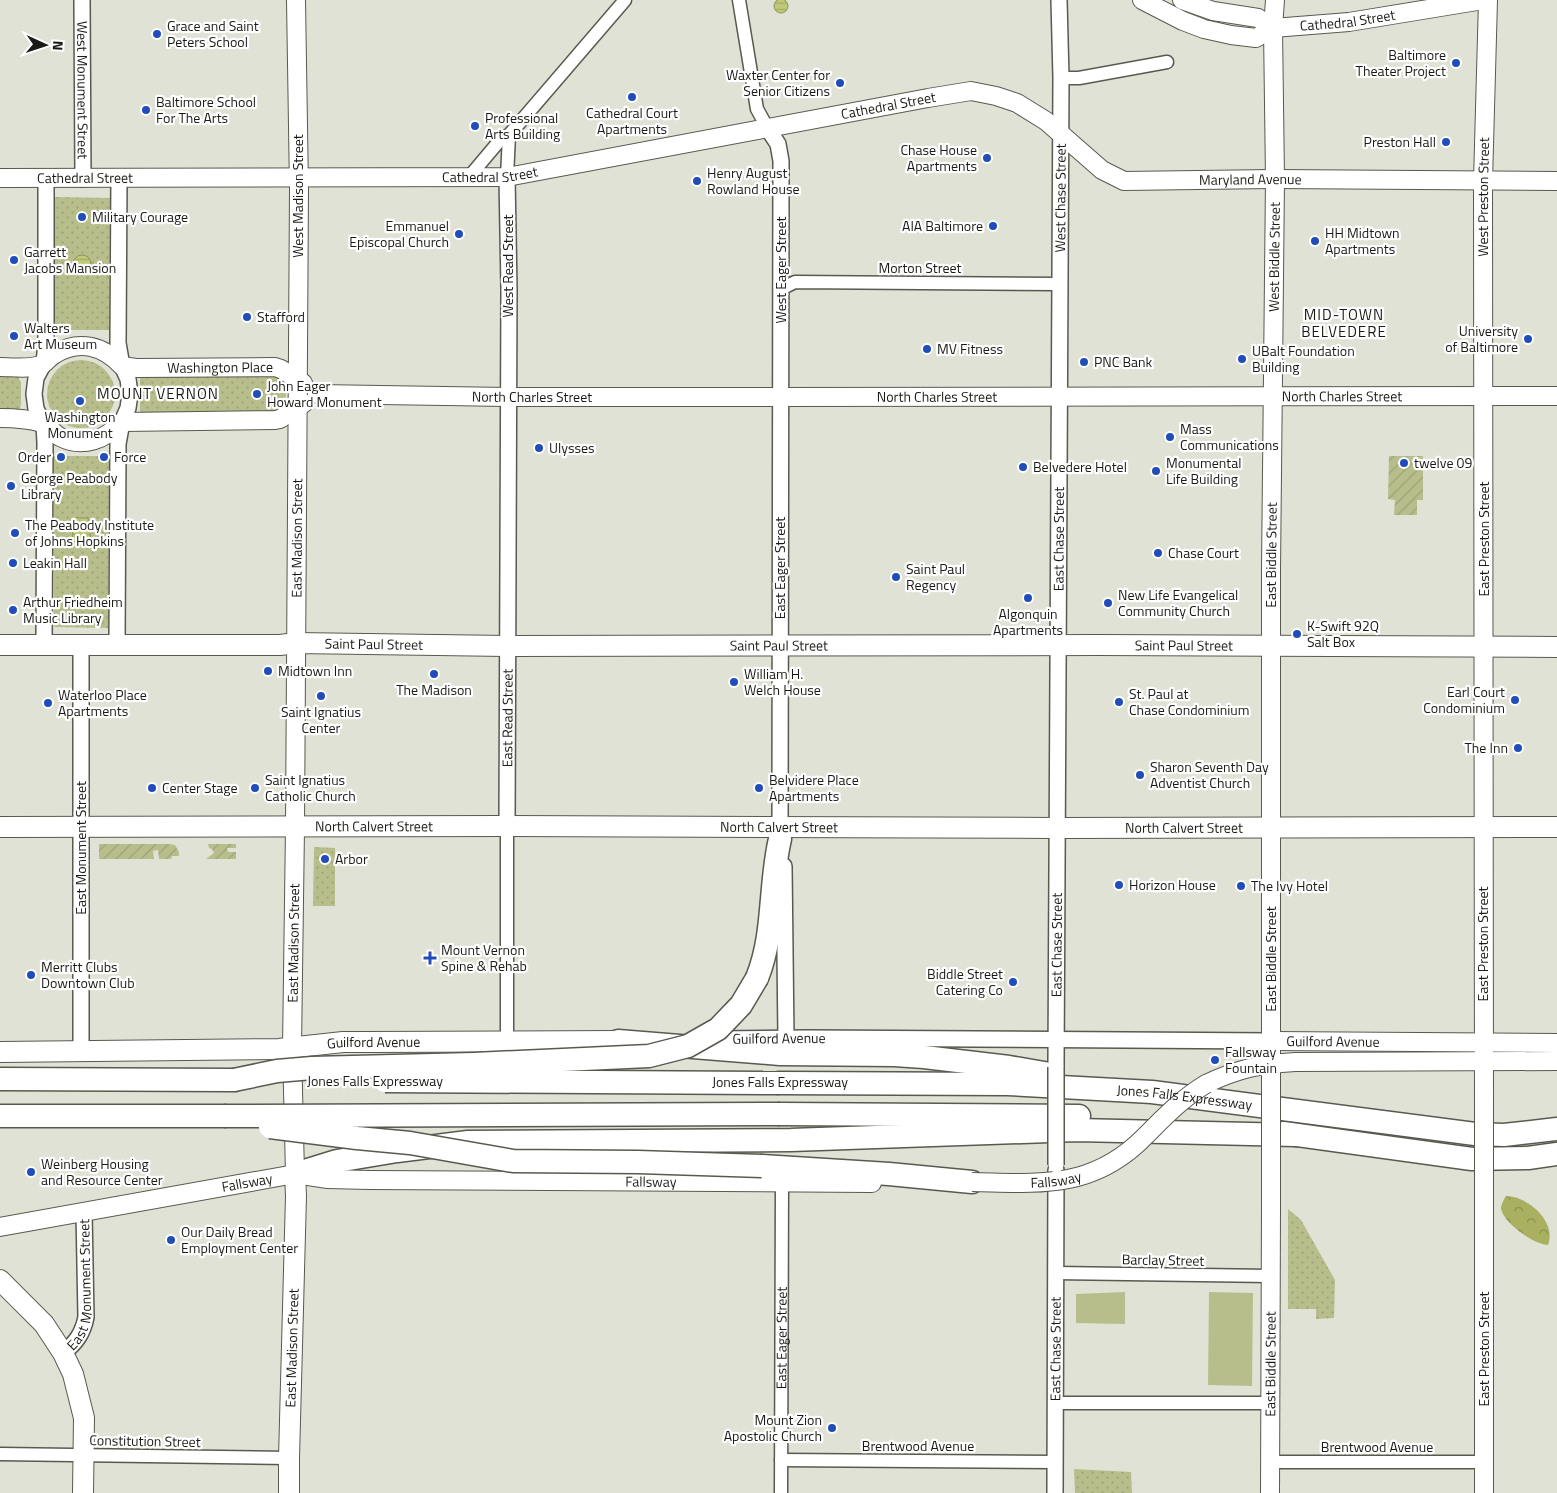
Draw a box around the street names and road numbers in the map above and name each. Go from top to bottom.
street label: Cathedral Street [1299,4,1397,36]
street label: West Monument Street [72,21,94,159]
street label: Cathedral Street [839,86,937,124]
street label: West Madison Street [287,134,308,258]
street label: West Preston Street [1472,137,1494,257]
street label: West Chase Street [1049,144,1071,252]
street label: Cathedral Street [442,160,539,187]
street label: Cathedral Street [37,167,133,188]
street label: Maryland Avenue [1199,168,1302,190]
street label: West Biddle Street [1263,202,1285,312]
street label: West Read Street [497,214,518,317]
street label: West Eager Street [770,217,791,323]
street label: Morton Street [879,257,962,278]
street label: Washington Place [167,356,273,378]
street label: North Charles Street [472,385,592,407]
street label: North Charles Street [1282,385,1402,406]
street label: North Charles Street [877,386,997,407]
street label: East Madison Street [285,478,307,598]
street label: East Preston Street [1473,481,1494,596]
street label: East Chase Street [1047,487,1069,591]
street label: East Biddle Street [1260,502,1282,608]
street label: East Eager Street [769,517,790,619]
street label: Saint Paul Street [325,632,423,655]
street label: Saint Paul Street [730,634,828,656]
street label: Saint Paul Street [1135,634,1233,656]
street label: East Read Street [496,669,518,767]
street label: East Monument Street [70,781,91,915]
street label: North Calvert Street [315,815,433,836]
street label: North Calvert Street [720,816,838,837]
street label: North Calvert Street [1125,817,1243,838]
street label: East Madison Street [282,883,304,1003]
street label: East Preston Street [1472,886,1493,1001]
street label: East Chase Street [1045,893,1067,997]
street label: East Biddle Street [1260,906,1281,1012]
street label: Guilford Avenue [732,1027,826,1049]
street label: Guilford Avenue [1286,1030,1380,1052]
street label: Guilford Avenue [326,1031,420,1054]
street label: Jones Falls Expressway [307,1070,443,1091]
street label: Jones Falls Expressway [712,1071,848,1092]
street label: Jones Falls Expressway [1116,1079,1254,1115]
street label: Fallsway [1030,1165,1084,1193]
street label: Fallsway [220,1167,274,1197]
street label: Fallsway [625,1171,677,1192]
street label: East Monument Street [61,1219,97,1355]
street label: Barclay Street [1122,1248,1205,1271]
street label: East Eager Street [770,1287,792,1389]
street label: East Madison Street [279,1288,304,1408]
street label: East Preston Street [1473,1291,1494,1406]
street label: East Chase Street [1044,1297,1066,1401]
street label: East Biddle Street [1259,1311,1281,1417]
street label: Constitution Street [89,1429,201,1452]
street label: Brentwood Avenue [862,1435,974,1456]
street label: Brentwood Avenue [1321,1436,1433,1457]

